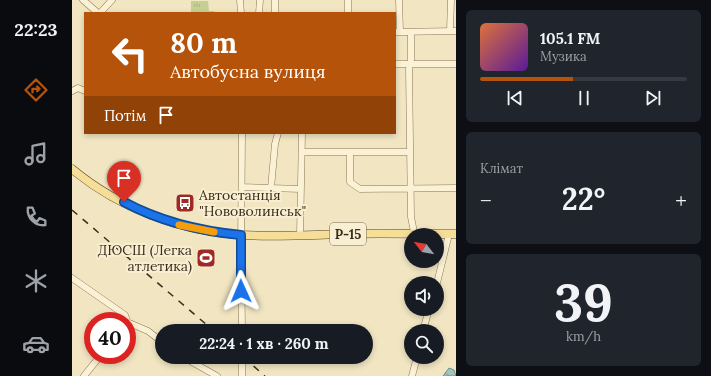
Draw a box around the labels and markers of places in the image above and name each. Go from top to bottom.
pin [107,161,141,202]
place label: Автостанція "Нововолинськ" [198,186,306,220]
bus stop icon: Автостанція "Нововолинськ" [174,192,196,214]
place label: ДЮСШ (Легка атлетика) [98,241,192,275]
sports icon: ДЮСШ (Легка атлетика) [195,247,217,269]

